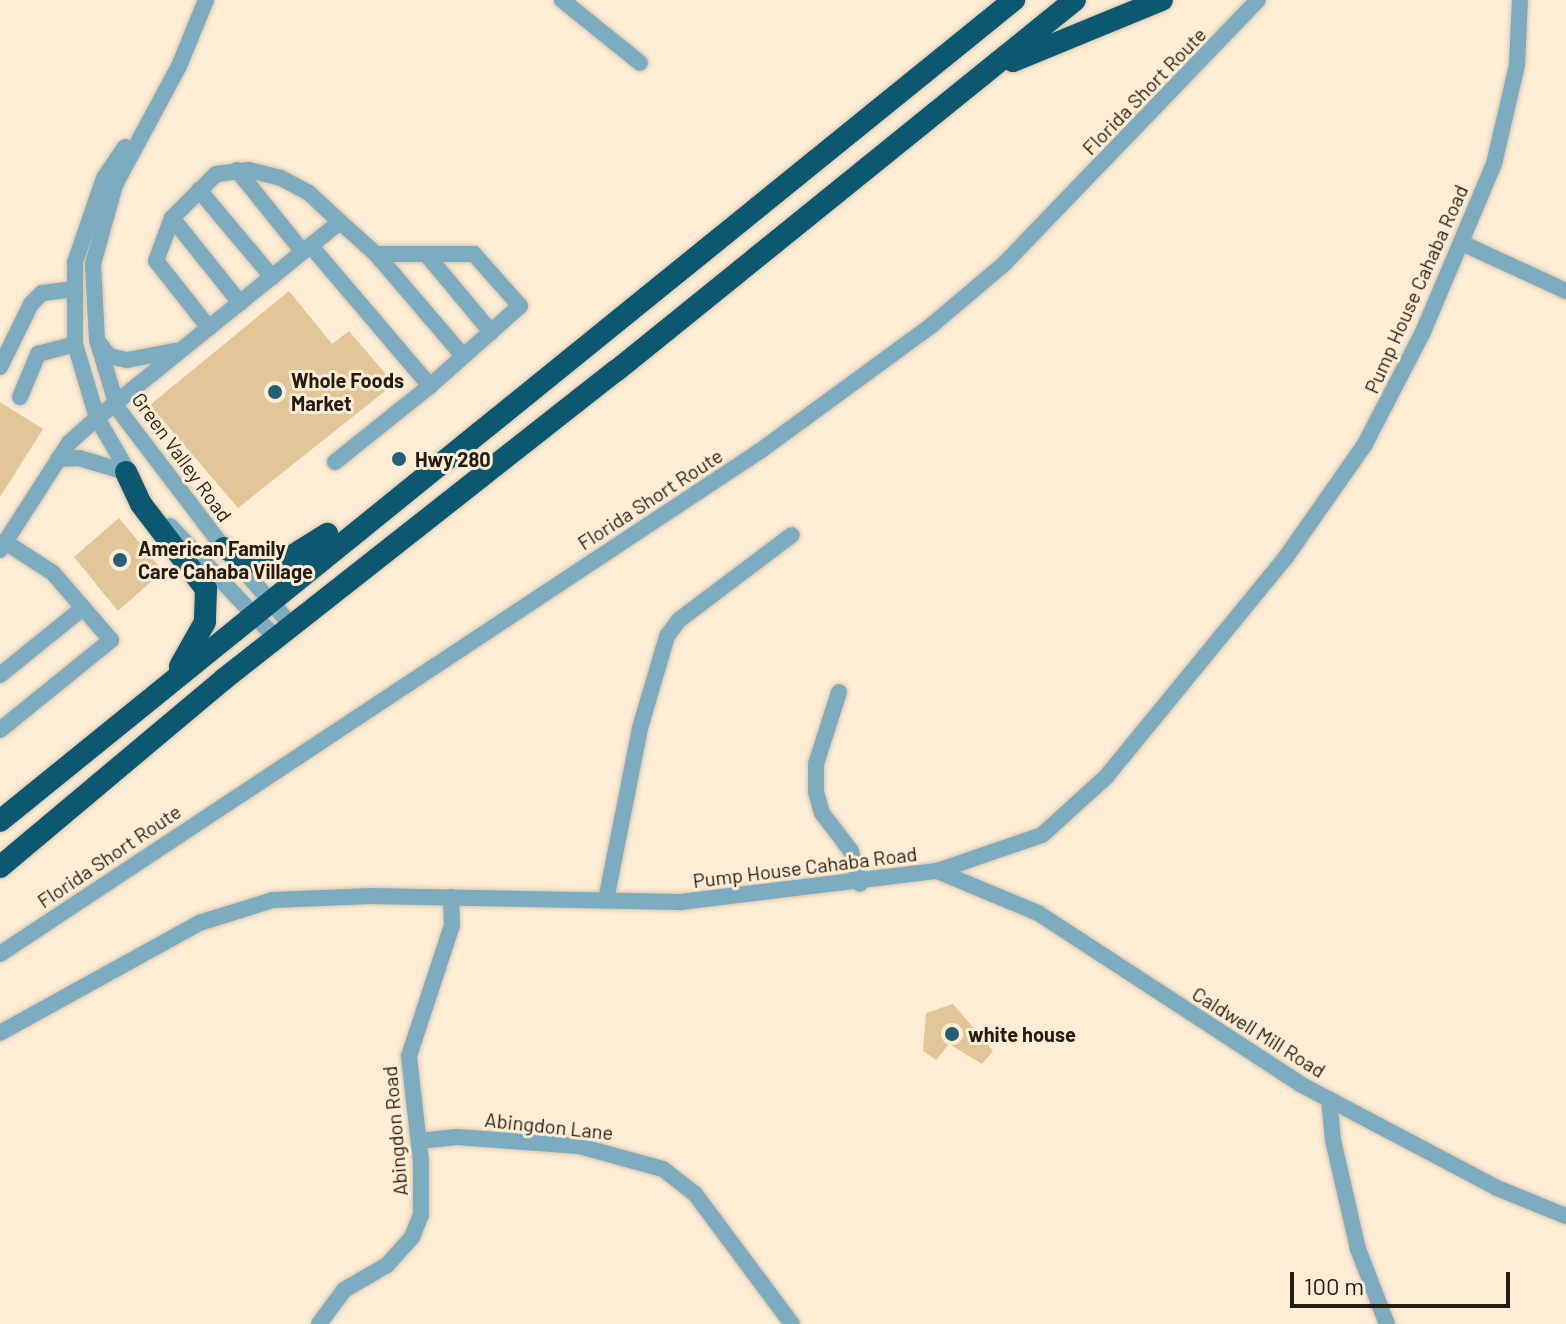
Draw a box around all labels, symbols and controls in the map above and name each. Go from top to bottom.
street label: Florida Short Route [1077,22,1211,160]
street label: Pump House Cahaba Road [1359,181,1473,397]
place label: Whole Foods Market [291,368,404,415]
marker: Whole Foods Market [266,383,284,401]
street label: Green Valley Road [127,388,237,526]
street label: Florida Short Route [573,443,727,555]
place label: Hwy 280 [415,447,491,471]
marker: Hwy 280 [390,450,408,468]
place label: American Family Care Cahaba Village [138,536,313,583]
marker: American Family Care Cahaba Village [109,549,131,571]
street label: Florida Short Route [33,799,185,913]
street label: Pump House Cahaba Road [692,841,918,893]
street label: Caldwell Mill Road [1188,981,1330,1083]
place label: white house [968,1022,1076,1046]
marker: white house [943,1025,961,1043]
street label: Abingdon Road [377,1065,413,1197]
street label: Abingdon Lane [484,1107,614,1145]
scale bar [1294,1256,1514,1306]
text: 100 m [1304,1271,1364,1300]

